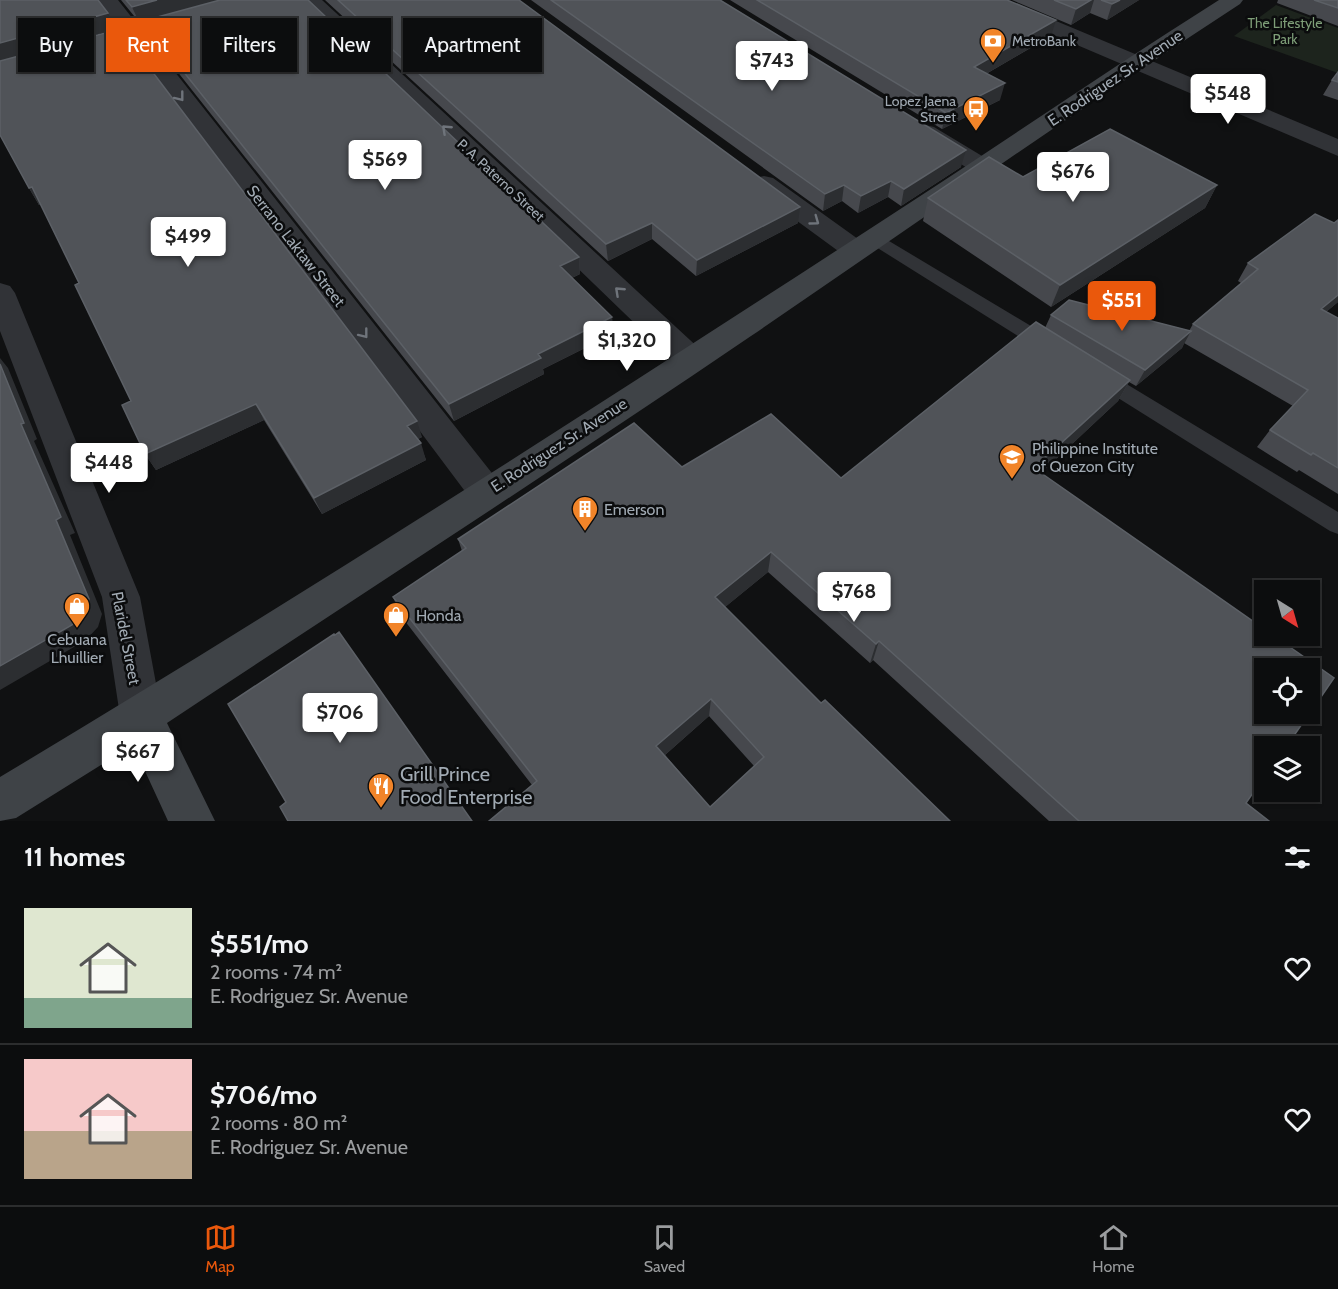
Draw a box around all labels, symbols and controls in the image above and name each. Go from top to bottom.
park label: The Lifestyle Park [1248,14,1322,48]
chip: Buy [18,18,94,72]
chip: Rent [106,18,190,72]
chip: Filters [202,18,297,72]
chip: New [309,18,391,72]
chip: Apartment [403,18,542,72]
bank icon: MetroBank [978,26,1008,64]
street label: E. Rodriguez Sr. Avenue [1044,26,1186,130]
place label: MetroBank [1012,32,1077,50]
pin: $743 [736,41,808,92]
text: $743 [750,48,794,72]
pin: $548 [1192,74,1264,125]
text: $548 [1205,81,1251,105]
one-way arrow [173,90,184,101]
place label: Lopez Jaena Street [885,92,956,126]
bus stop icon: Lopez Jaena Street [961,94,991,132]
one-way arrow [443,125,454,136]
street label: P. A. Paterno Street [454,135,549,225]
pin: $569 [349,140,421,191]
text: $569 [363,147,407,171]
pin: $676 [1037,152,1109,203]
text: $676 [1051,159,1095,183]
street label: Serrano Laktaw Street [243,182,350,311]
one-way arrow [808,214,819,225]
pin: $499 [152,217,224,268]
text: $499 [165,224,211,248]
pin: $551 [1086,281,1158,332]
one-way arrow [615,287,626,298]
text: $551 [1102,288,1142,312]
pin: $1,320 [578,321,676,372]
one-way arrow [357,327,368,338]
text: $1,320 [597,328,657,352]
street label: E. Rodriguez Sr. Avenue [487,394,631,496]
place label: Philippine Institute of Quezon City [1032,439,1158,476]
school or university icon: Philippine Institute of Quezon City [997,442,1027,480]
pin: $448 [73,443,145,494]
text: $448 [85,450,133,474]
building icon: Emerson [570,494,600,532]
place label: Emerson [604,500,664,519]
pin: $768 [818,572,890,623]
text: $768 [832,579,876,603]
north arrow [1254,580,1320,646]
map controls [1254,580,1320,802]
street label: Plaridel Street [108,590,144,687]
shop icon: Cebuana Lhuillier [62,591,92,629]
shop icon: Honda [381,600,411,638]
place label: Honda [416,606,462,625]
place label: Cebuana Lhuillier [47,630,107,667]
button: locate [1254,658,1320,724]
pin: $706 [304,693,376,744]
text: $706 [317,700,363,724]
pin: $667 [102,732,174,783]
button: layers [1254,736,1320,802]
text: $667 [116,739,160,763]
place label: Grill Prince Food Enterprise [400,762,533,809]
restaurant icon: Grill Prince Food Enterprise [366,771,396,809]
text: 11 homes [24,841,125,873]
icon: filters [1281,841,1314,874]
text: $551/mo [210,928,309,960]
icon: home [72,932,144,1004]
icon: heart [1281,952,1314,985]
text: 2 rooms · 74 m² [210,960,342,984]
text: E. Rodriguez Sr. Avenue [210,984,408,1008]
text: $706/mo [210,1079,317,1111]
icon: home [72,1083,144,1155]
icon: heart [1281,1103,1314,1136]
text: 2 rooms · 80 m² [210,1111,347,1135]
text: E. Rodriguez Sr. Avenue [210,1135,408,1159]
tab: Map [204,1221,237,1276]
tab: Saved [644,1221,685,1276]
tab: Home [1092,1221,1134,1276]

